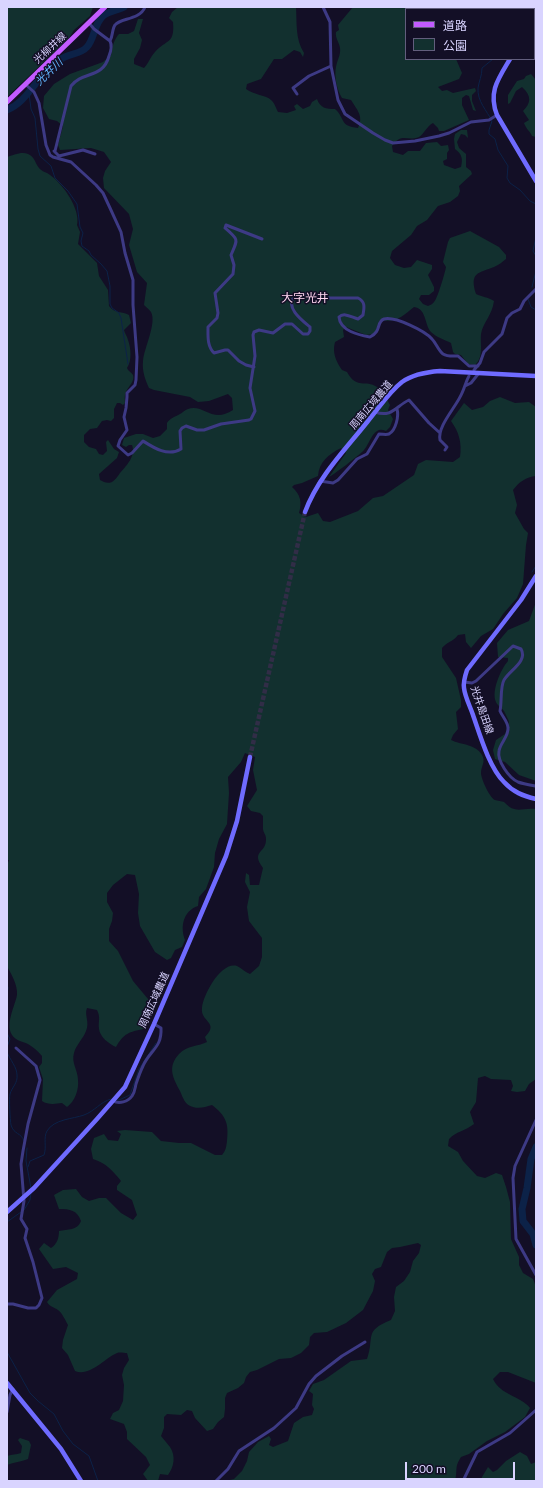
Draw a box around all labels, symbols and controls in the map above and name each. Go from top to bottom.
legend [405,8,535,60]
text: 道路 [443,18,467,33]
street label: 光柳井線 [31,30,69,66]
text: 公園 [443,38,467,53]
water label: 光井川 [33,56,65,88]
district label: 大字光井 [281,291,329,305]
street label: 周南広域農道 [347,378,395,432]
street label: 光井島田線 [468,684,496,736]
street label: 周南広域農道 [136,970,172,1030]
scale bar [407,1454,517,1480]
text: 200 m [412,1461,446,1476]

